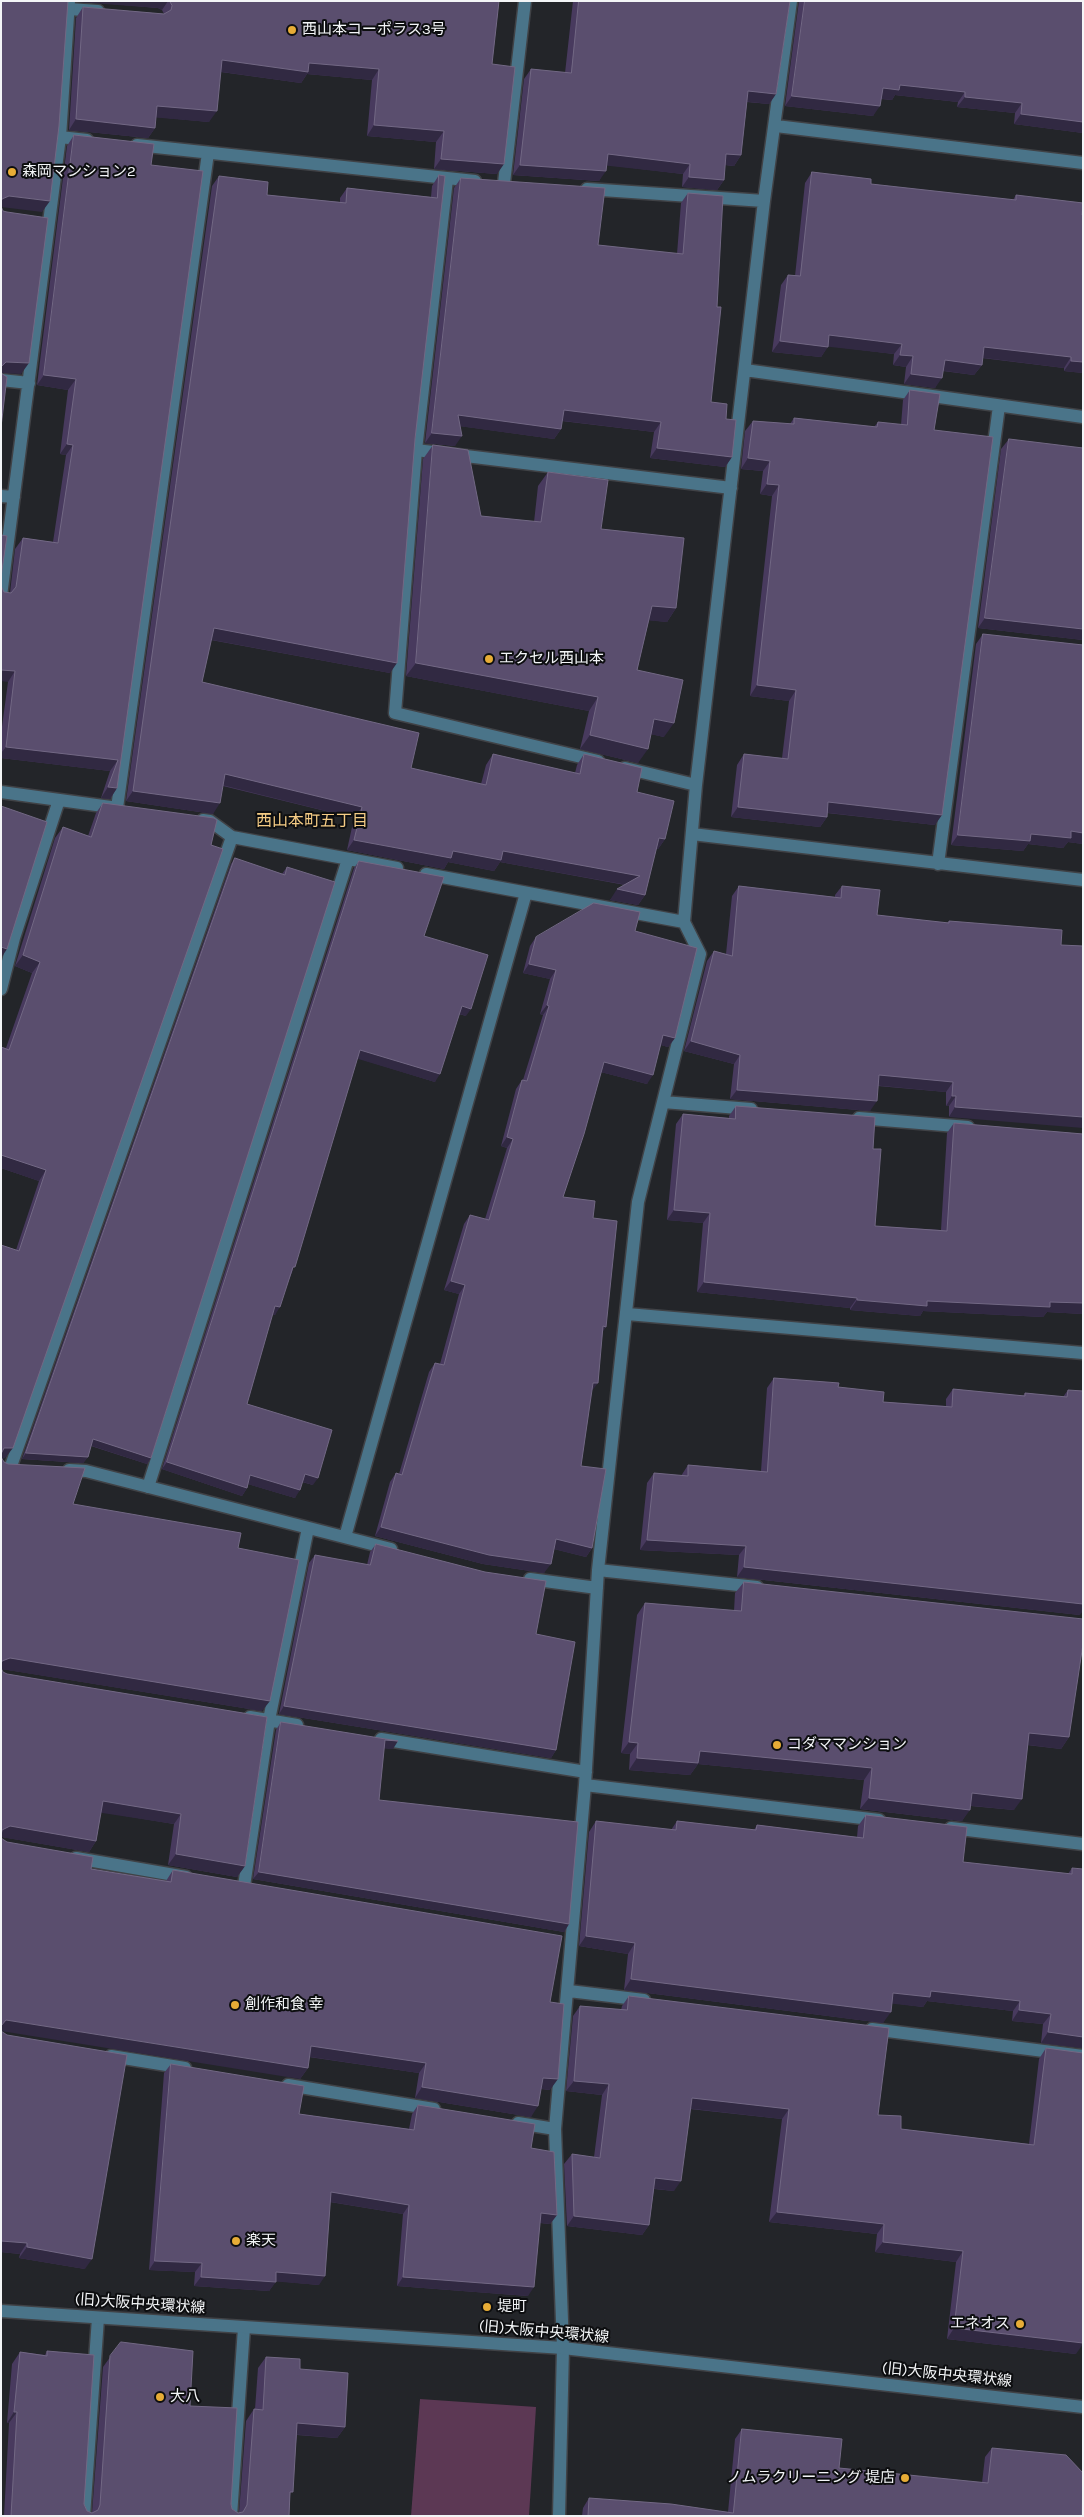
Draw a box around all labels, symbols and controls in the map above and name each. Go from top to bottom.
place label: 西山本コーポラス3号 [302,21,446,39]
marker: 西山本コーポラス3号 [286,24,298,36]
place label: 森岡マンション2 [22,163,136,181]
marker: 森岡マンション2 [6,166,18,178]
place label: エクセル西山本 [499,650,604,668]
marker: エクセル西山本 [483,653,495,665]
district label: 西山本町五丁目 [256,811,368,831]
place label: コダママンション [787,1736,907,1754]
marker: コダママンション [771,1739,783,1751]
place label: 創作和食 幸 [245,1996,324,2014]
marker: 創作和食 幸 [229,1999,241,2011]
place label: 楽天 [246,2232,276,2250]
marker: 楽天 [230,2235,242,2247]
street label: (旧)大阪中央環状線 [74,2290,206,2318]
place label: 堤町 [497,2298,527,2316]
marker: 堤町 [481,2301,493,2313]
place label: エネオス [950,2315,1010,2333]
street label: (旧)大阪中央環状線 [478,2317,610,2347]
marker: エネオス [1014,2318,1026,2330]
street label: (旧)大阪中央環状線 [881,2359,1013,2391]
place label: 大八 [170,2388,200,2406]
marker: 大八 [154,2391,166,2403]
place label: ノムラクリーニング 堤店 [726,2469,895,2487]
marker: ノムラクリーニング 堤店 [899,2472,911,2484]

